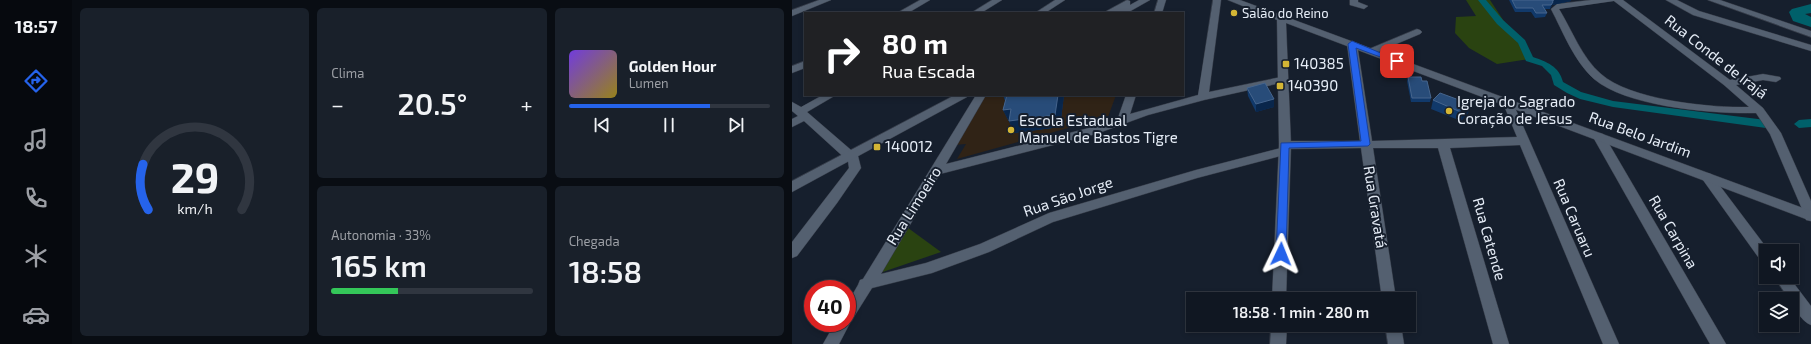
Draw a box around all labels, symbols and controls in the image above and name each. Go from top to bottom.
place label: Salão do Reino [1242,5,1329,21]
marker: Salão do Reino [1229,8,1239,18]
street label: Rua Conde de Irajá [1661,11,1772,103]
text: 18:57 [14,15,58,37]
text: 80 m [882,26,948,60]
icon: right [816,28,868,80]
pin [1380,44,1414,78]
icon: arrive [1386,50,1408,72]
place label: 140385 [1294,54,1344,72]
text: Golden Hour [629,57,716,75]
marker: 140385 [1281,59,1291,69]
text: Rua Escada [882,60,975,82]
text: Clima [331,65,364,81]
icon: directions [22,67,50,95]
text: Lumen [629,75,669,91]
place label: 140390 [1288,76,1338,94]
marker: 140390 [1275,81,1285,91]
text: 20.5° [397,85,467,121]
text: − [331,91,344,117]
text: + [521,91,533,117]
place label: Igreja do Sagrado Coração de Jesus [1457,92,1575,128]
marker: Igreja do Sagrado Coração de Jesus [1444,106,1454,116]
street label: Rua Belo Jardim [1587,107,1694,161]
place label: Escola Estadual Manuel de Bastos Tigre [1019,111,1178,146]
icon: previous [591,114,613,136]
icon: pause [658,114,680,136]
icon: next [725,114,747,136]
marker: Escola Estadual Manuel de Bastos Tigre [1006,125,1016,135]
icon: music [22,126,50,154]
place label: 140012 [885,137,933,155]
marker: 140012 [872,142,882,152]
text: 29 [170,151,219,201]
street label: Rua Limoeiro [882,163,944,248]
street label: Rua Gravatá [1361,164,1391,249]
street label: Rua São Jorge [1021,172,1115,220]
street label: Rua Caruaru [1550,176,1600,260]
icon: phone [22,184,50,212]
street label: Rua Carpina [1646,192,1702,271]
street label: Rua Catende [1470,195,1510,282]
text: km/h [177,200,212,217]
text: Autonomia · 33% [331,227,431,243]
text: Chegada [569,233,620,249]
position arrow [1260,233,1302,275]
icon: climate [22,242,50,270]
map controls [1759,244,1799,332]
button: sound [1759,244,1799,284]
text: 165 km [331,247,427,283]
text: 18:58 [569,253,642,289]
speed limit sign: 40 [804,280,856,332]
button: layers [1759,292,1799,332]
icon: car [22,301,50,329]
text: 18:58 · 1 min · 280 m [1233,303,1369,321]

